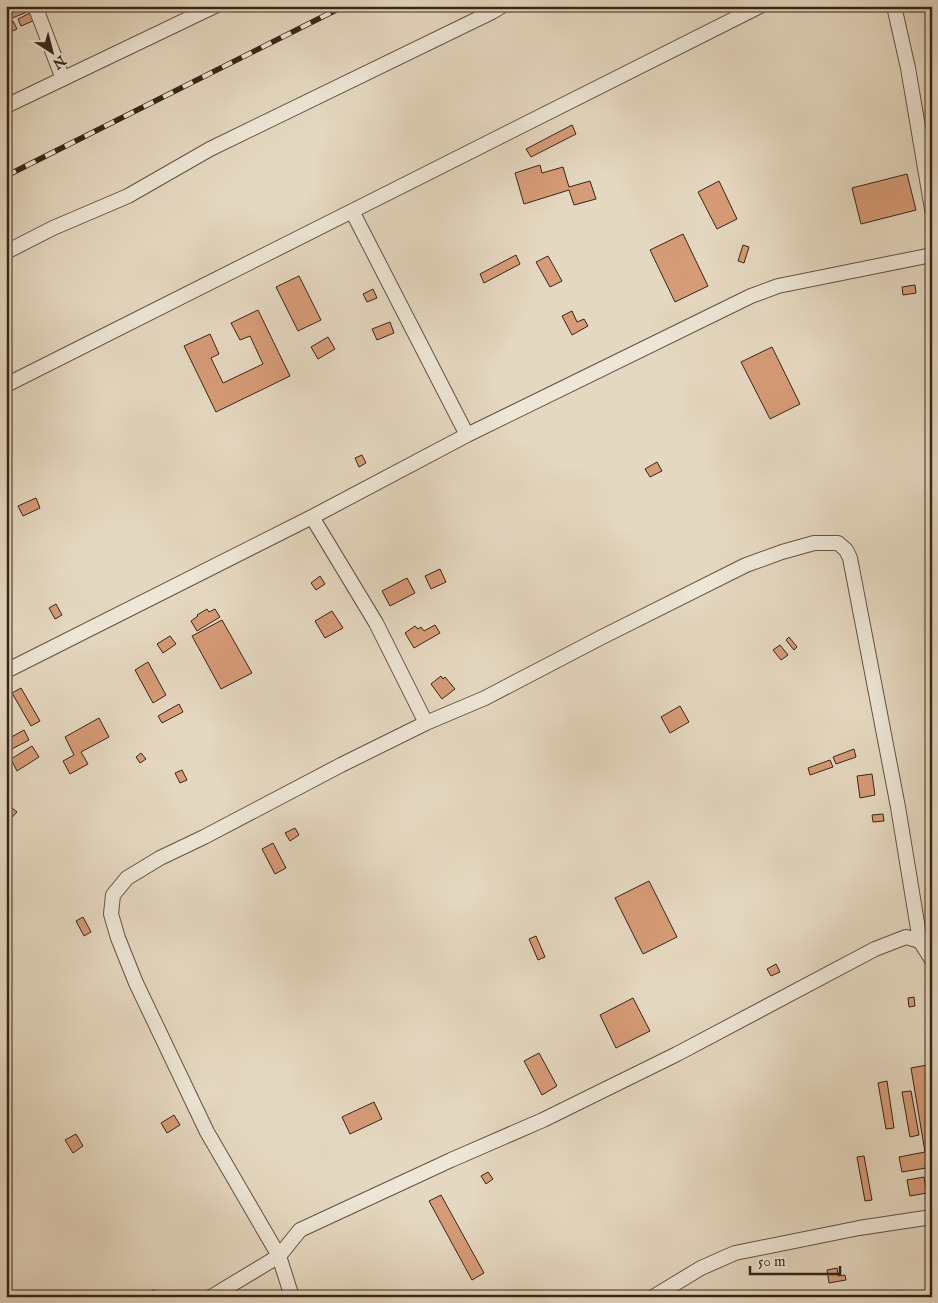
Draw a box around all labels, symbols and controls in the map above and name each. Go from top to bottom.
north arrow [28,28,78,78]
text: N [49,50,70,73]
scale bar [750,1243,840,1275]
text: 50 m [758,1252,786,1271]

